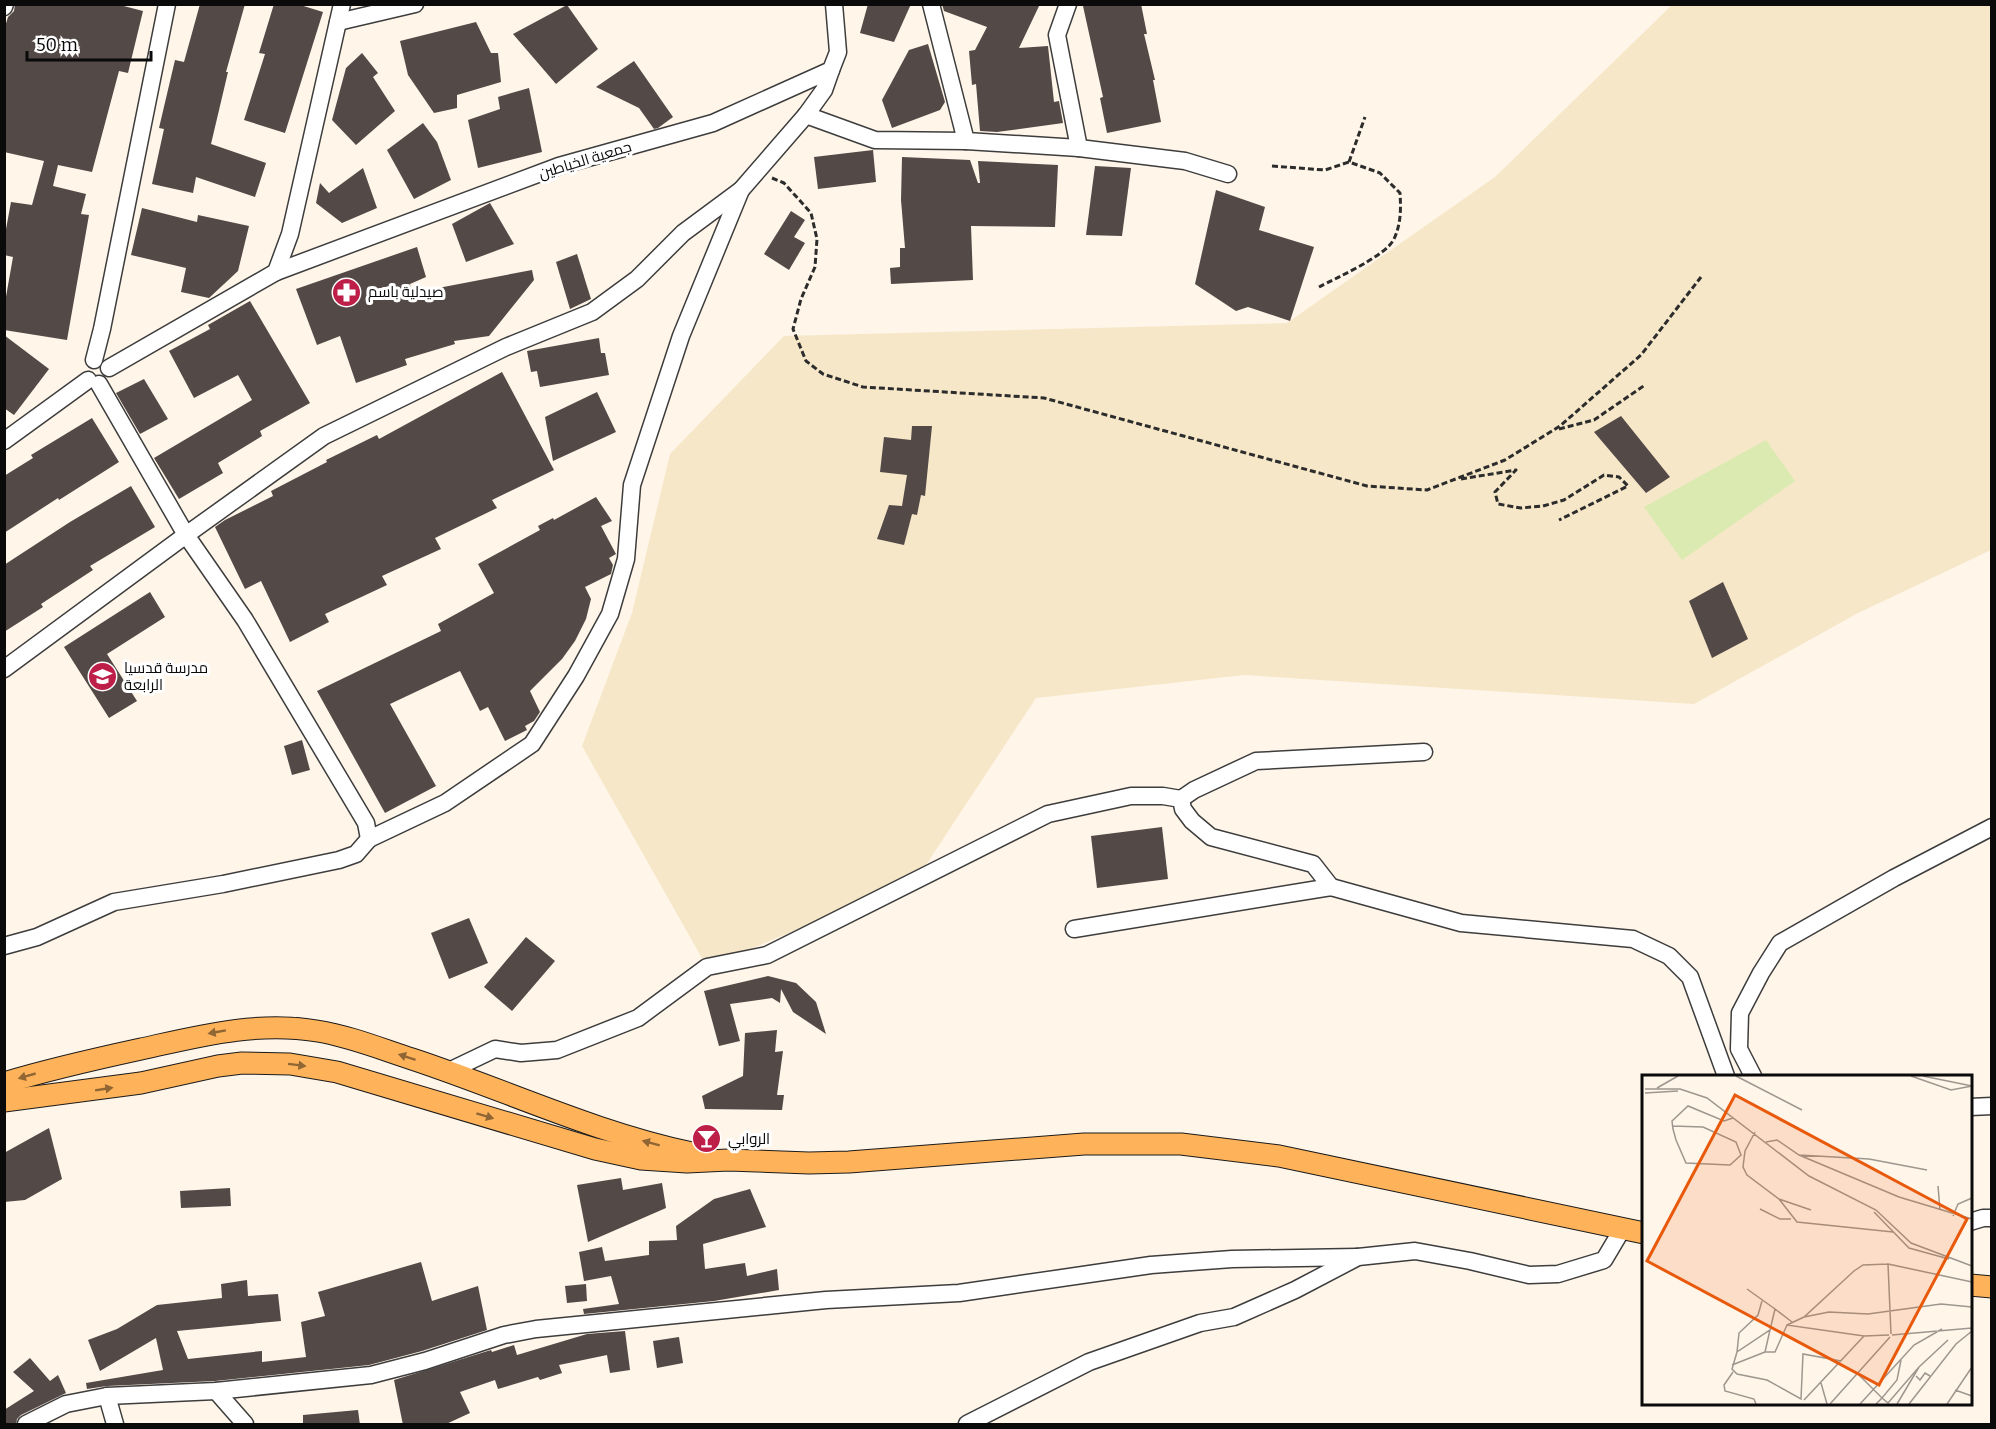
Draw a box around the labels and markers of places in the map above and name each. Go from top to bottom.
pharmacy icon: صيدلية باسم [331,276,363,308]
place label: صيدلية باسم [368,283,444,302]
place label: مدرسة قدسيا الرابعة [124,659,208,694]
school or university icon: مدرسة قدسيا الرابعة [87,661,119,693]
bar icon: الروابي [691,1123,723,1155]
place label: الروابي [728,1130,770,1151]

